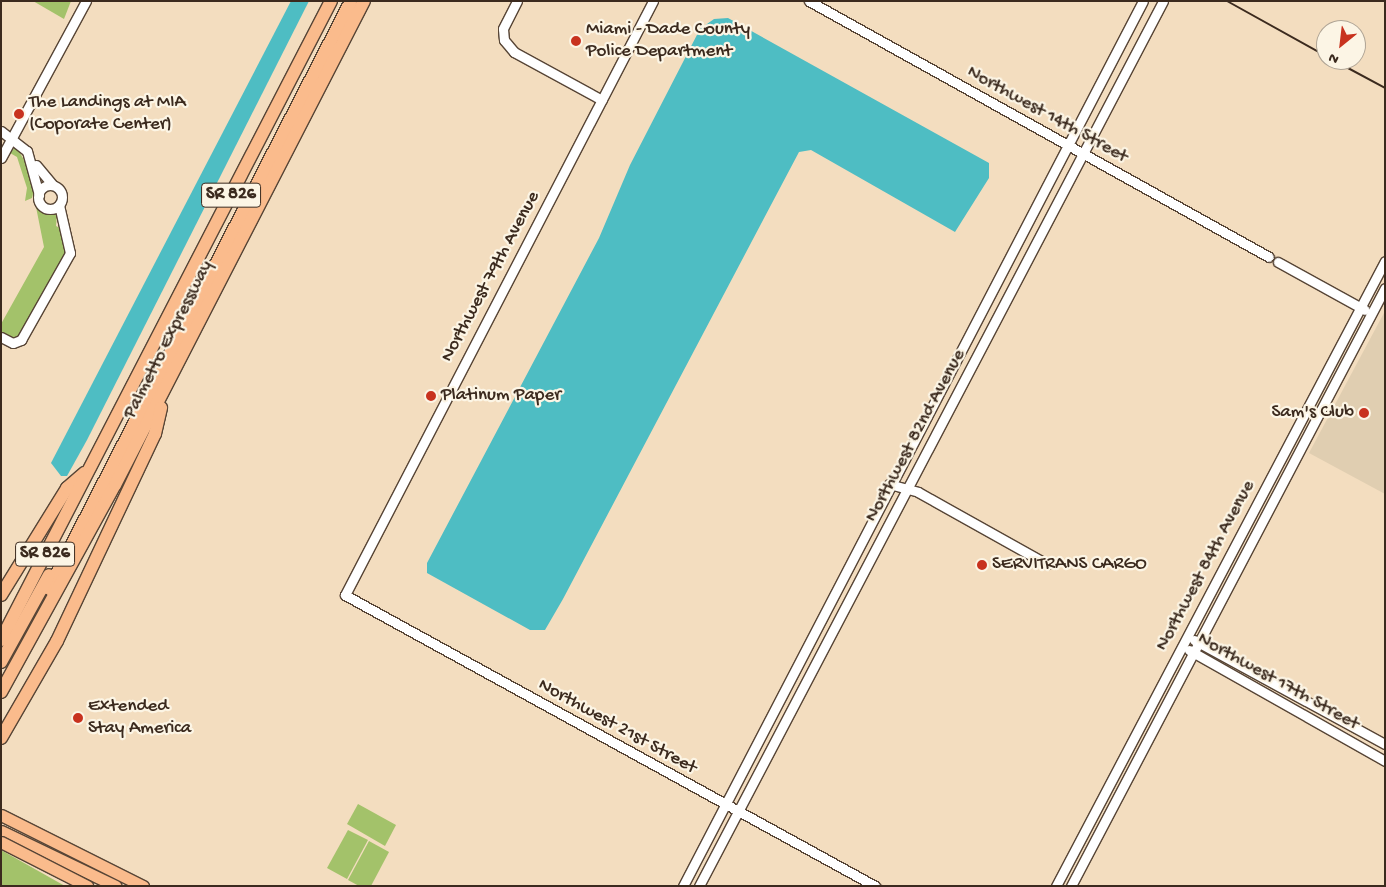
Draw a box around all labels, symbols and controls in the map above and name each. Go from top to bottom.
place label: Miami - Dade County Police Department [586,19,750,63]
north arrow [1316,20,1366,70]
marker: Miami - Dade County Police Department [570,35,582,47]
text: N [1326,48,1342,67]
street label: Northwest 14th Street [963,61,1131,169]
place label: The Landings at MIA (Coporate Center) [29,92,186,136]
marker: The Landings at MIA (Coporate Center) [13,108,25,120]
road number: SR 826 [201,180,261,210]
street label: Northwest 79th Avenue [436,188,546,366]
street label: Palmetto Expressway [119,257,219,423]
street label: Northwest 82nd Avenue [861,346,971,526]
place label: Platinum Paper [441,385,561,407]
marker: Platinum Paper [425,390,437,402]
place label: Sam's Club [1271,402,1354,424]
marker: Sam's Club [1358,407,1370,419]
street label: Northwest 84th Avenue [1151,477,1261,655]
road number: SR 826 [15,538,75,570]
place label: SERVITRANS CARGO [992,554,1147,576]
marker: SERVITRANS CARGO [976,559,988,571]
street label: Northwest 17th Street [1193,628,1363,736]
street label: Northwest 21st Street [534,674,700,780]
place label: Extended Stay America [88,696,191,740]
marker: Extended Stay America [72,712,84,724]

